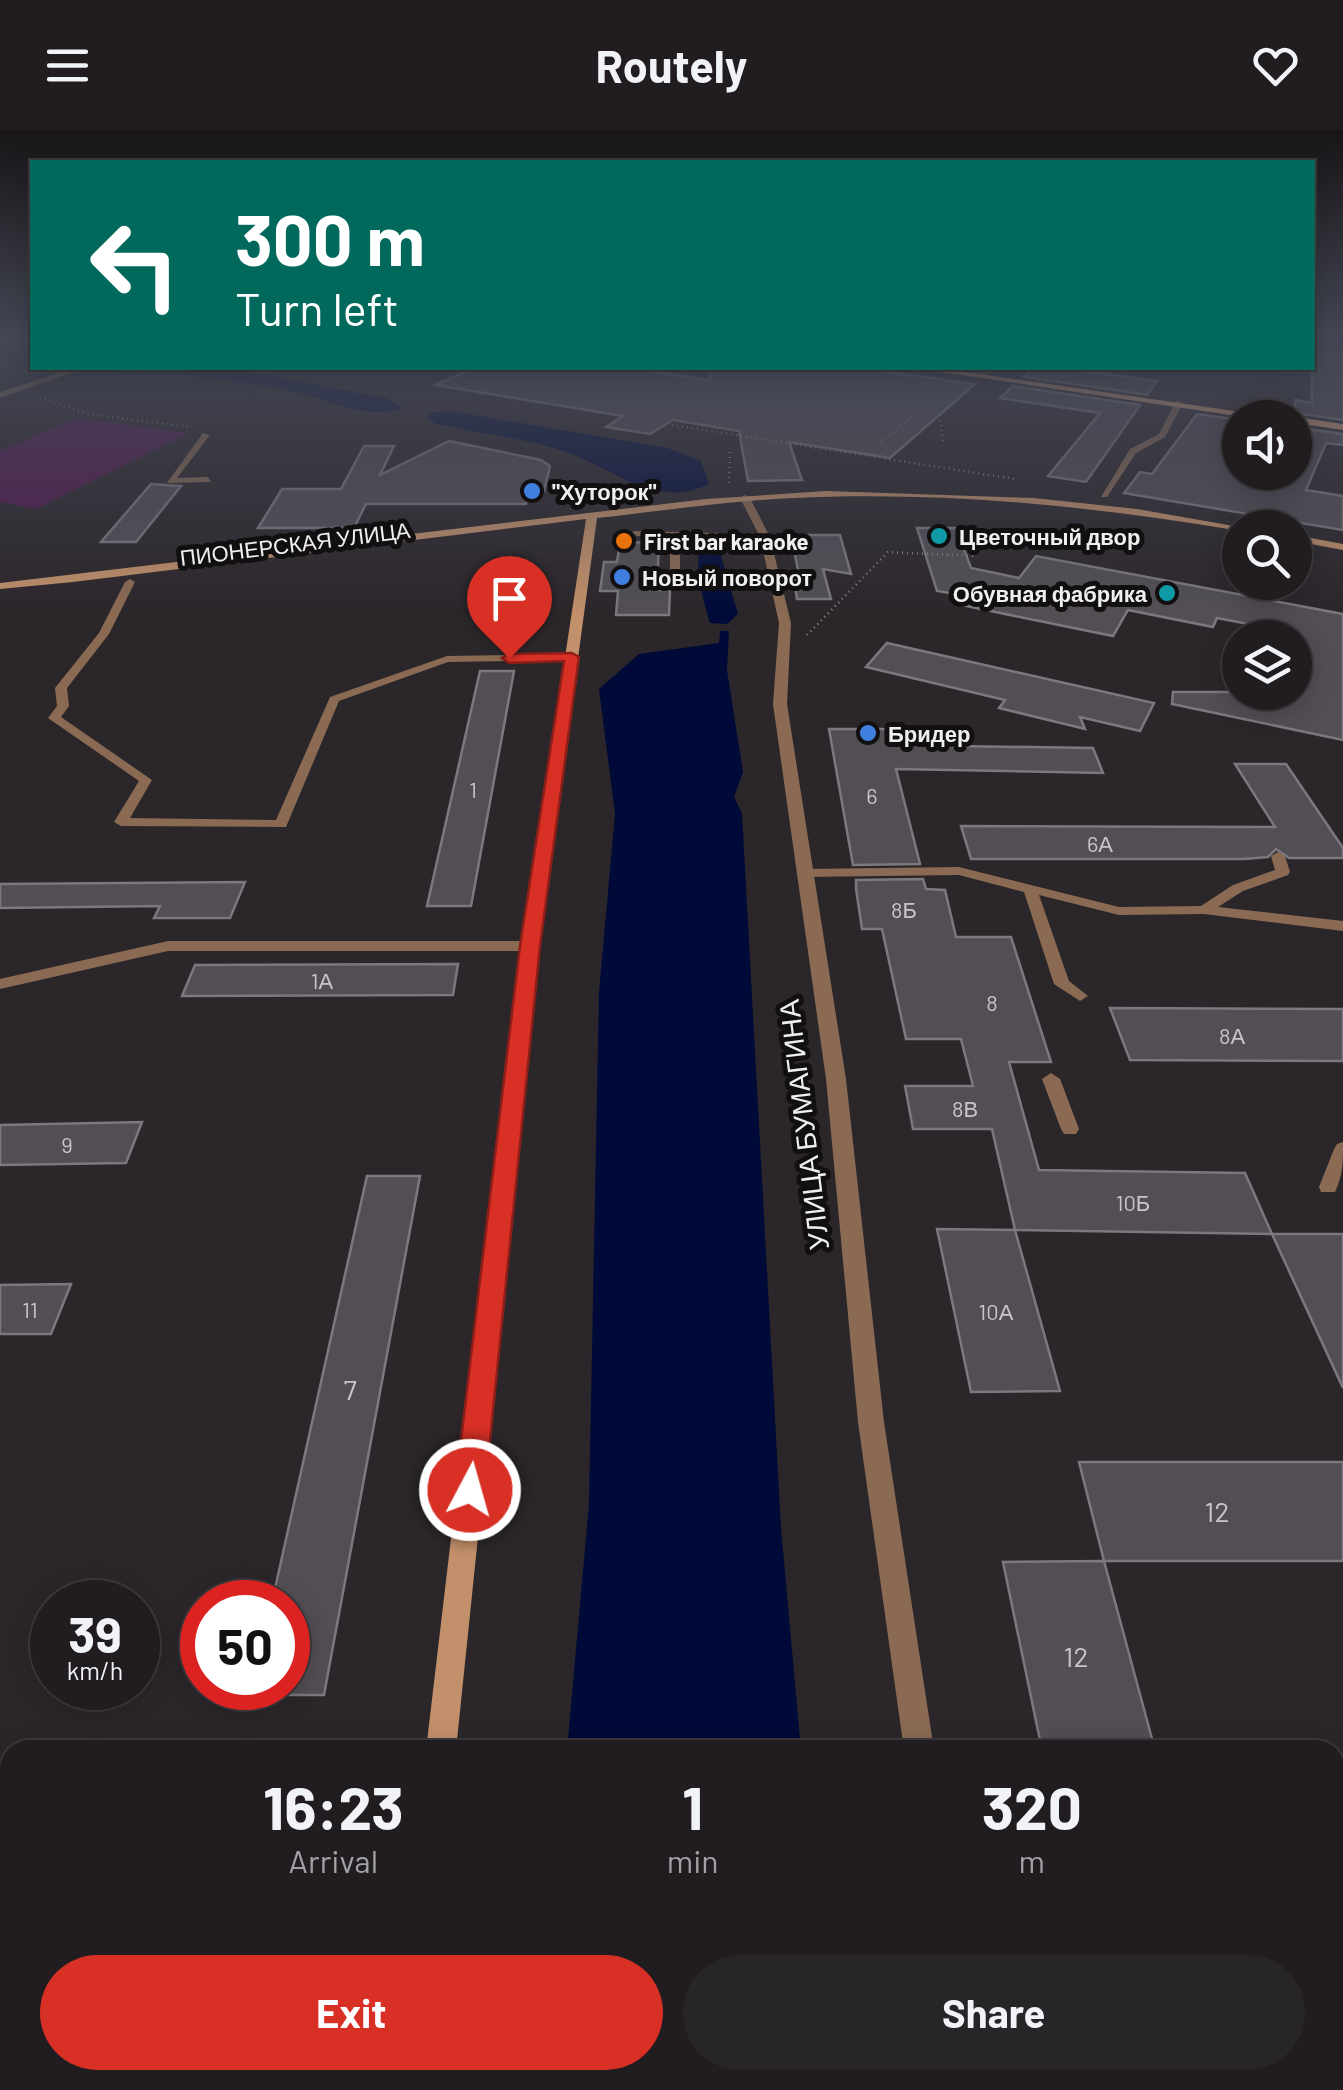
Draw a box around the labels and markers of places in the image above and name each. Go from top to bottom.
place label: "Хуторок" [552,478,657,505]
marker: "Хуторок" [521,480,543,502]
place label: Цветочный двор [959,523,1140,550]
marker: Цветочный двор [928,525,950,547]
place label: First bar karaoke [644,528,809,554]
marker: First bar karaoke [613,530,635,552]
pin [467,556,552,659]
place label: Новый поворот [642,564,812,591]
marker: Новый поворот [611,566,633,588]
place label: Обувная фабрика [953,580,1148,607]
marker: Обувная фабрика [1156,582,1178,604]
place label: Бридер [888,720,970,747]
marker: Бридер [857,722,879,744]

